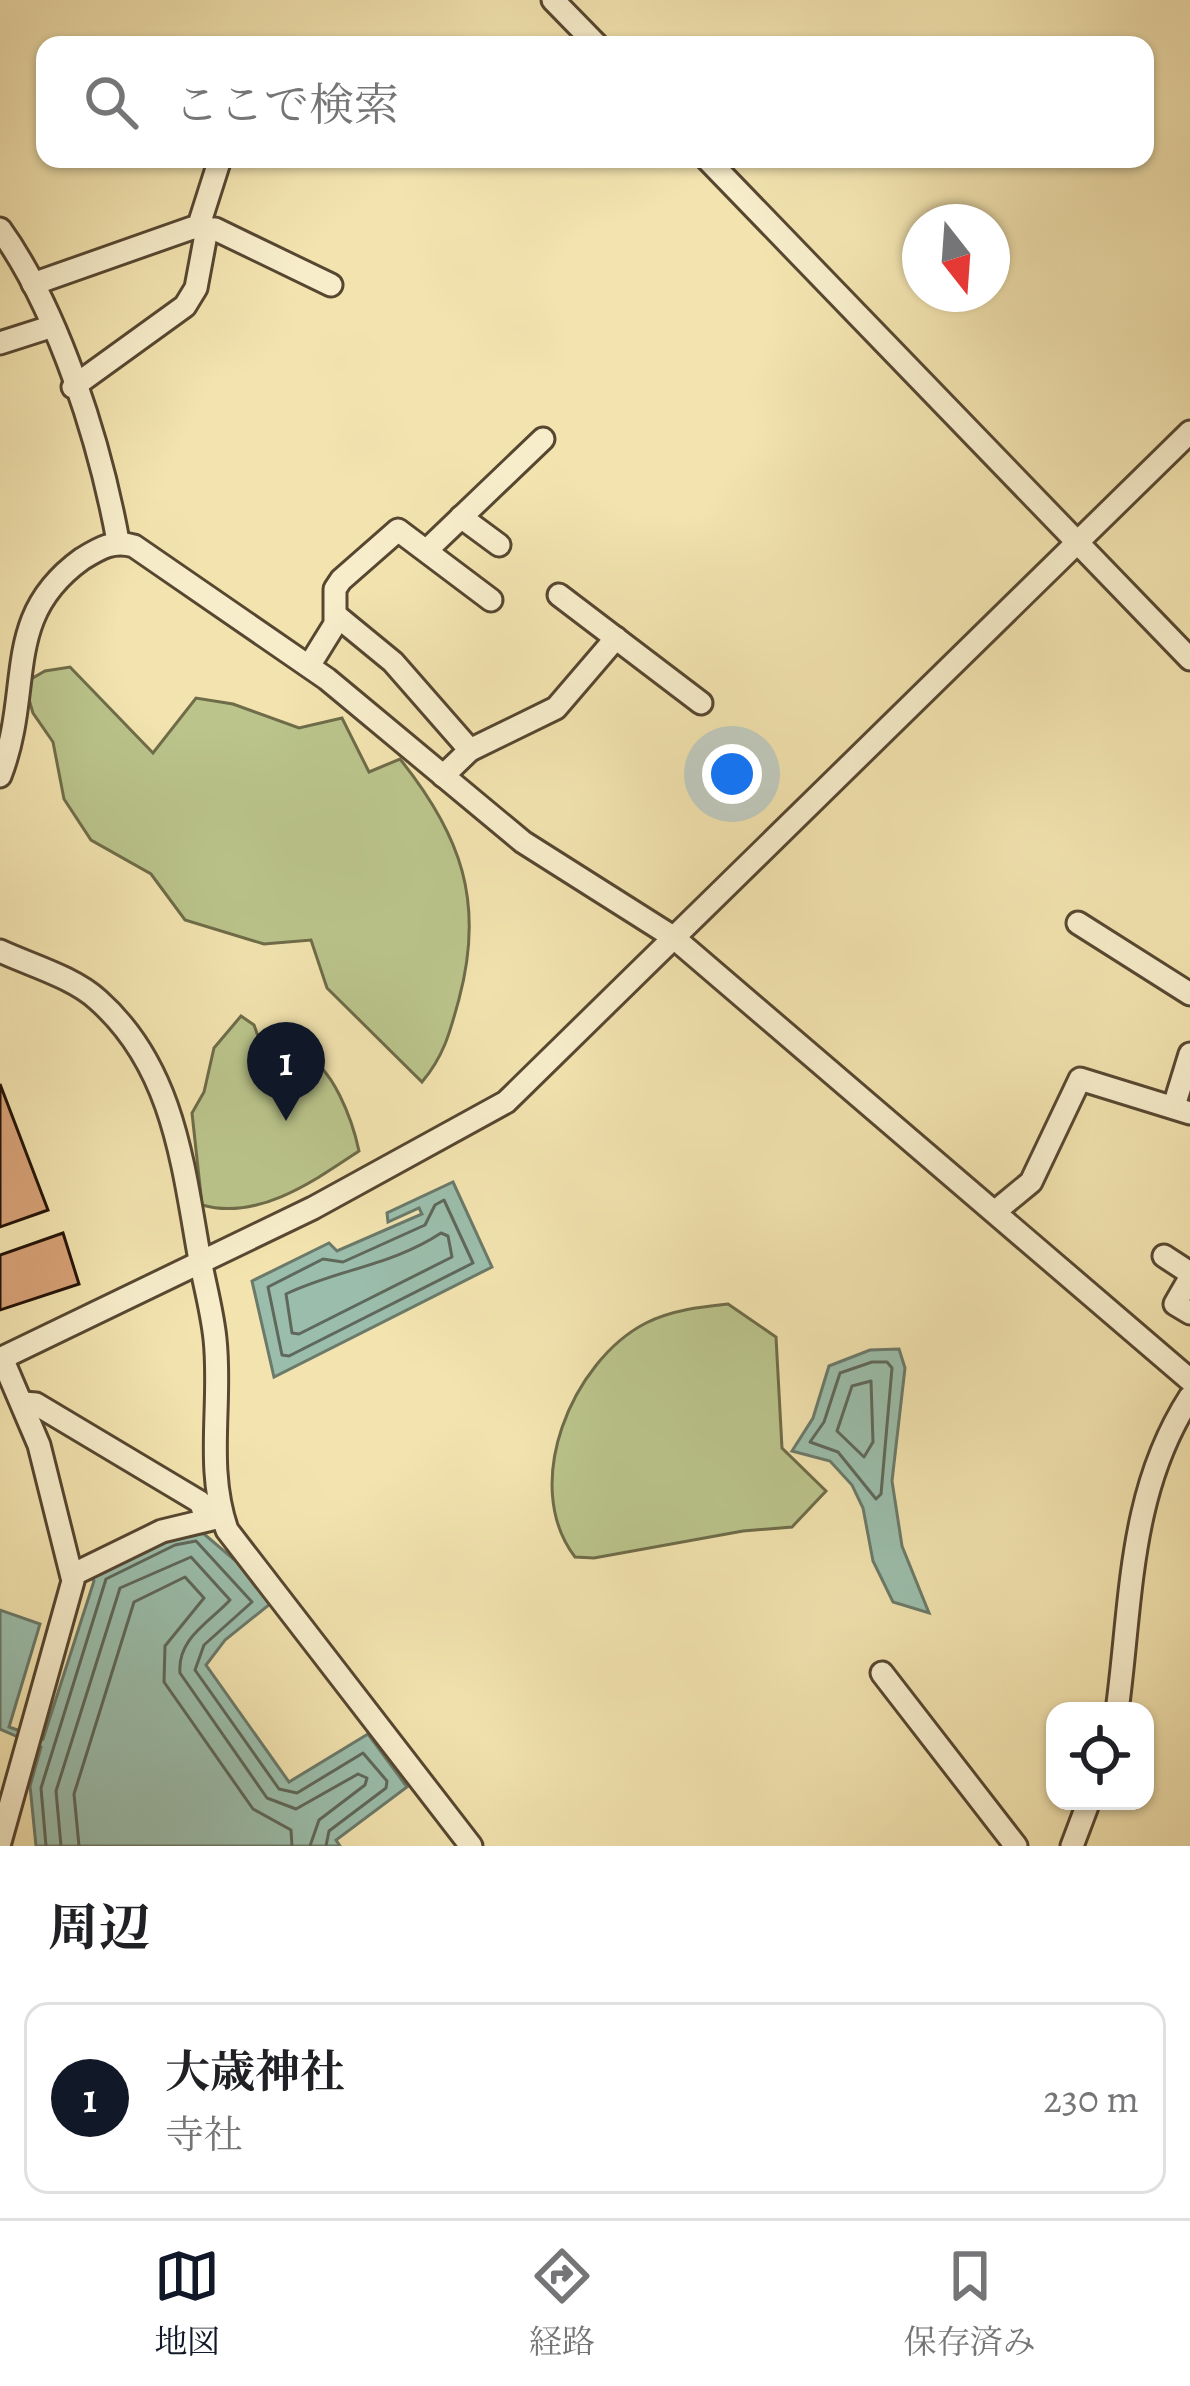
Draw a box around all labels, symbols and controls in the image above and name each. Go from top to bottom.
search box [36,36,1154,168]
icon: search [78,69,144,135]
text: ここで検索 [174,74,399,136]
north arrow [902,204,1010,312]
your location [702,744,762,804]
pin: 1 [247,1022,325,1121]
map controls [1046,1702,1154,1810]
button: locate [1046,1702,1154,1810]
text: 周辺 [48,1893,150,1963]
text: 大歳神社 [165,2041,345,2103]
text: 1 [83,2072,97,2125]
text: 230 m [1043,2072,1139,2125]
text: 寺社 [165,2108,243,2161]
tab: 地図 [154,2243,220,2364]
tab: 経路 [529,2243,595,2364]
tab: 保存済み [904,2243,1036,2364]

